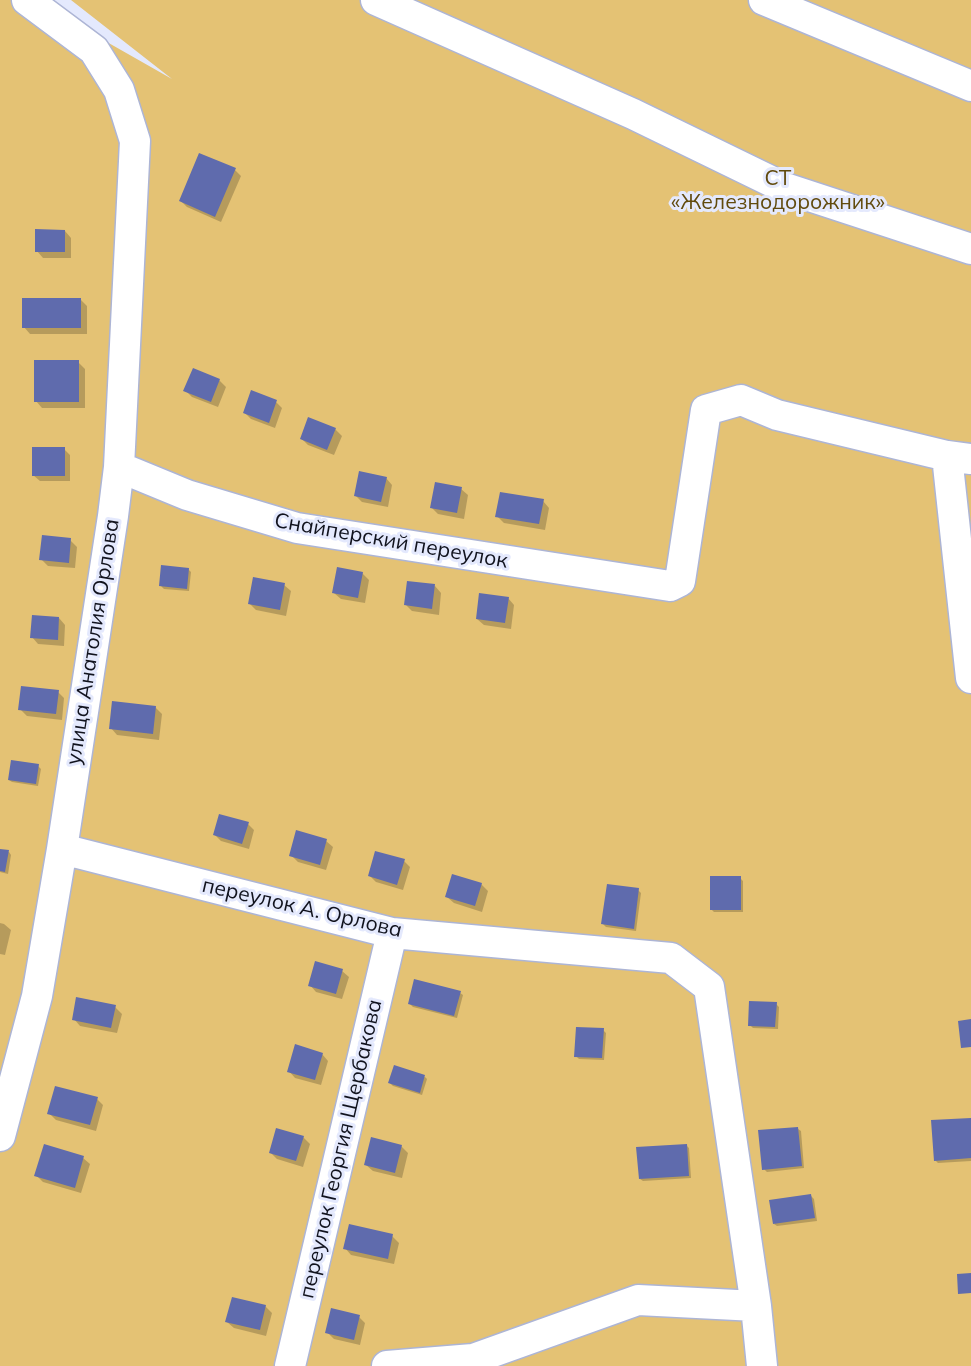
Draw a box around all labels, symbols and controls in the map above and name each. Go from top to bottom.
park label: СТ «Железнодорожник» [671,166,885,216]
street label: Снайперский переулок [272,508,510,574]
street label: улица Анатолия Орлова [61,517,125,767]
street label: переулок А. Орлова [200,873,404,943]
street label: переулок Георгия Щербакова [294,997,388,1301]

